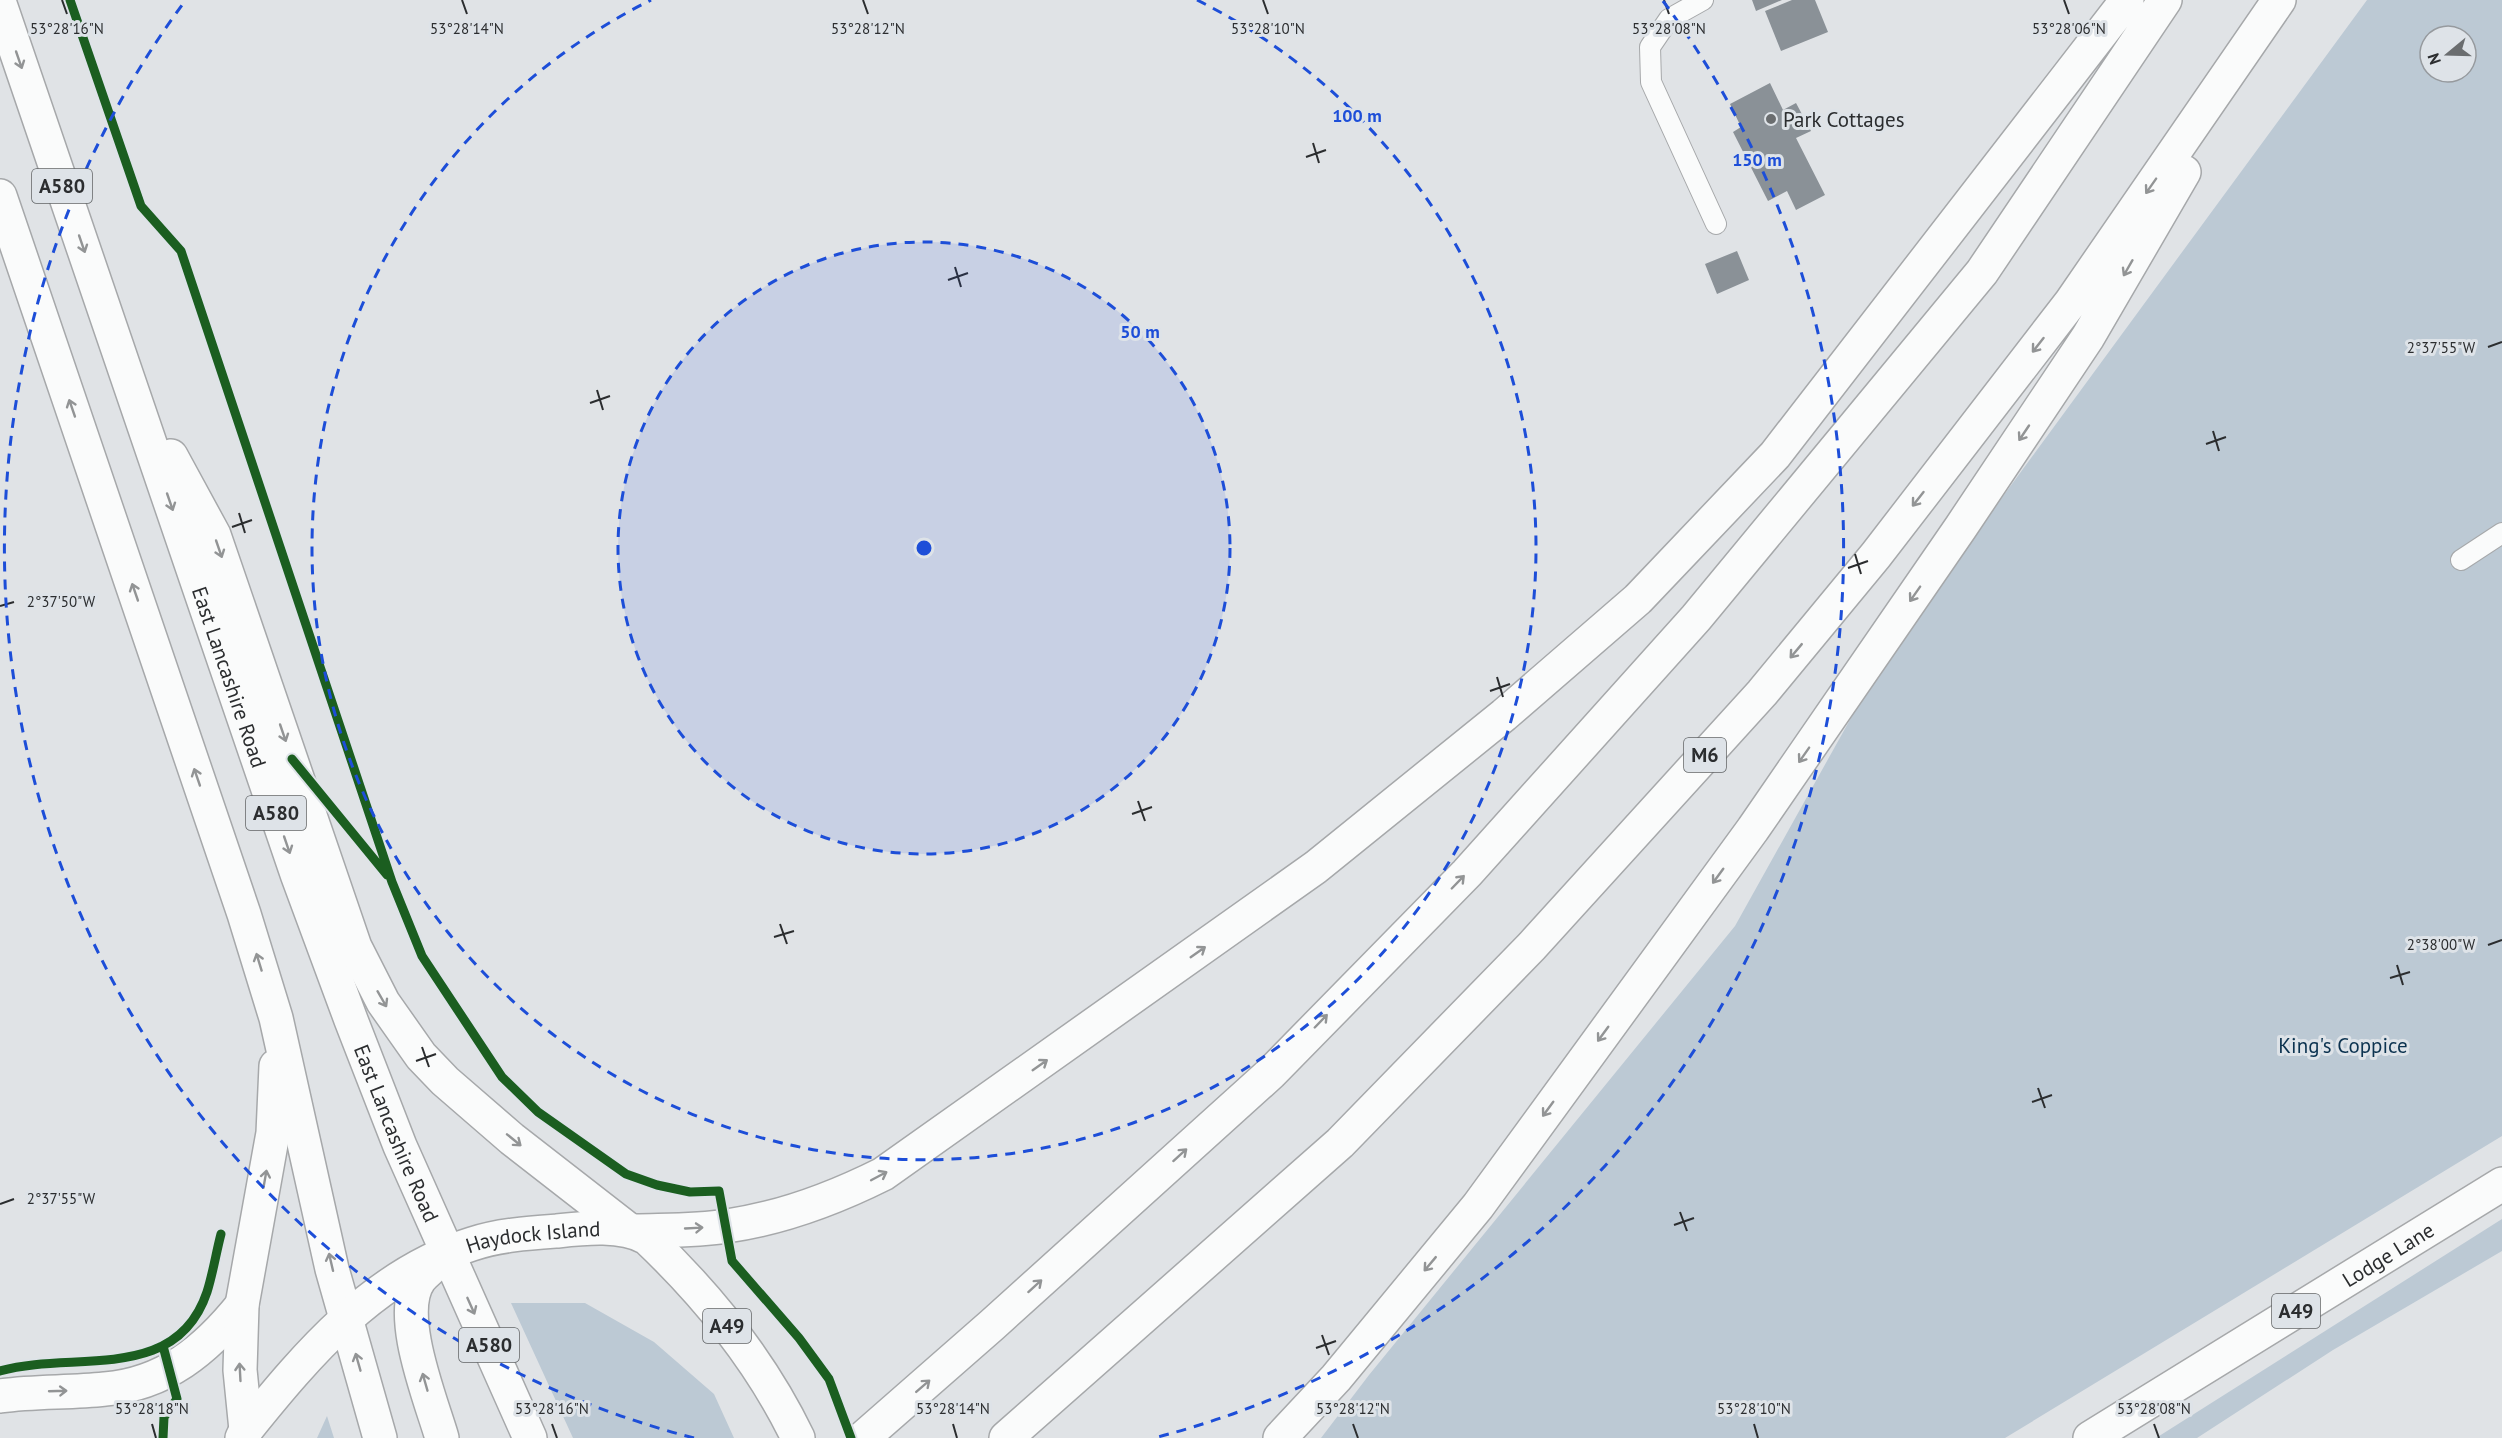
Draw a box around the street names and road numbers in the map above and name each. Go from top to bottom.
road number: A580 [32,169,92,203]
street label: East Lancashire Road [186,583,273,771]
road number: M6 [1684,738,1726,772]
road number: A580 [246,796,306,830]
street label: East Lancashire Road [348,1041,446,1226]
street label: Haydock Island [462,1215,601,1259]
street label: Lodge Lane [2337,1216,2439,1293]
road number: A49 [2272,1294,2320,1328]
road number: A49 [703,1309,751,1343]
road number: A580 [459,1328,519,1362]

